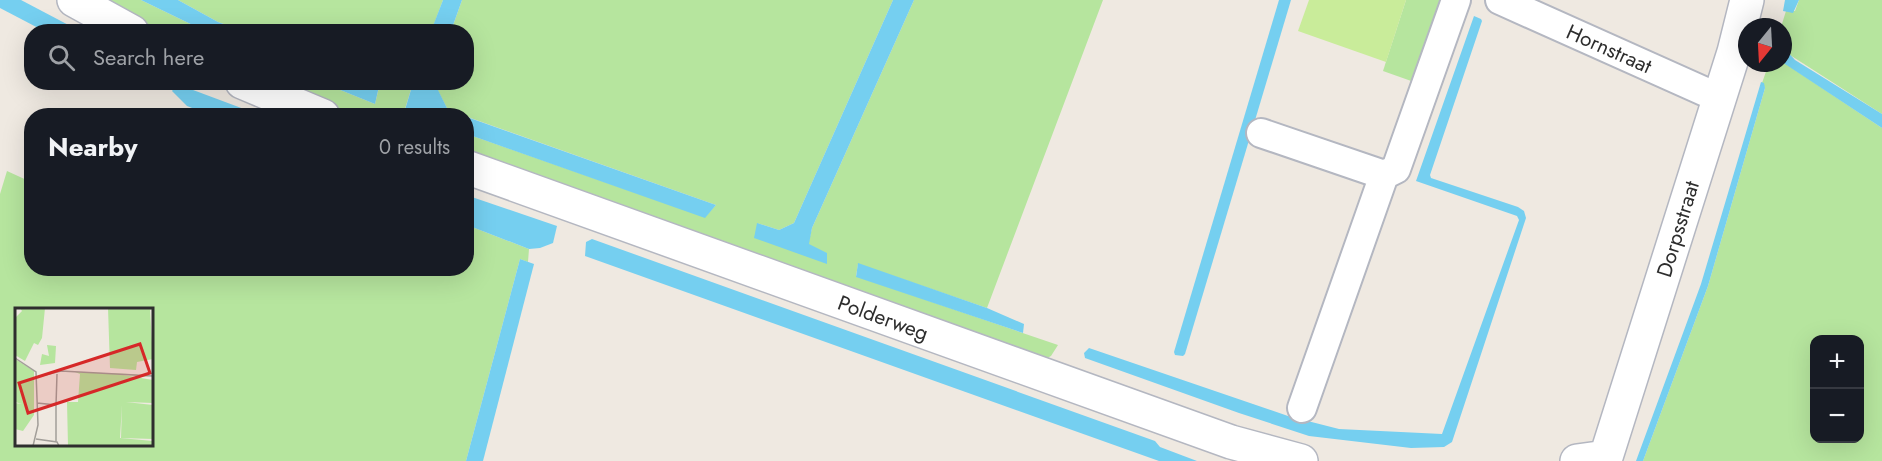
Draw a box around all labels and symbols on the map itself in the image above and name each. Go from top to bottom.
street label: Hornstraat [1561,17,1657,81]
north arrow [1738,18,1792,72]
street label: Dorpsstraat [1649,177,1707,281]
street label: Polderweg [833,288,933,348]
inset map [15,308,153,446]

